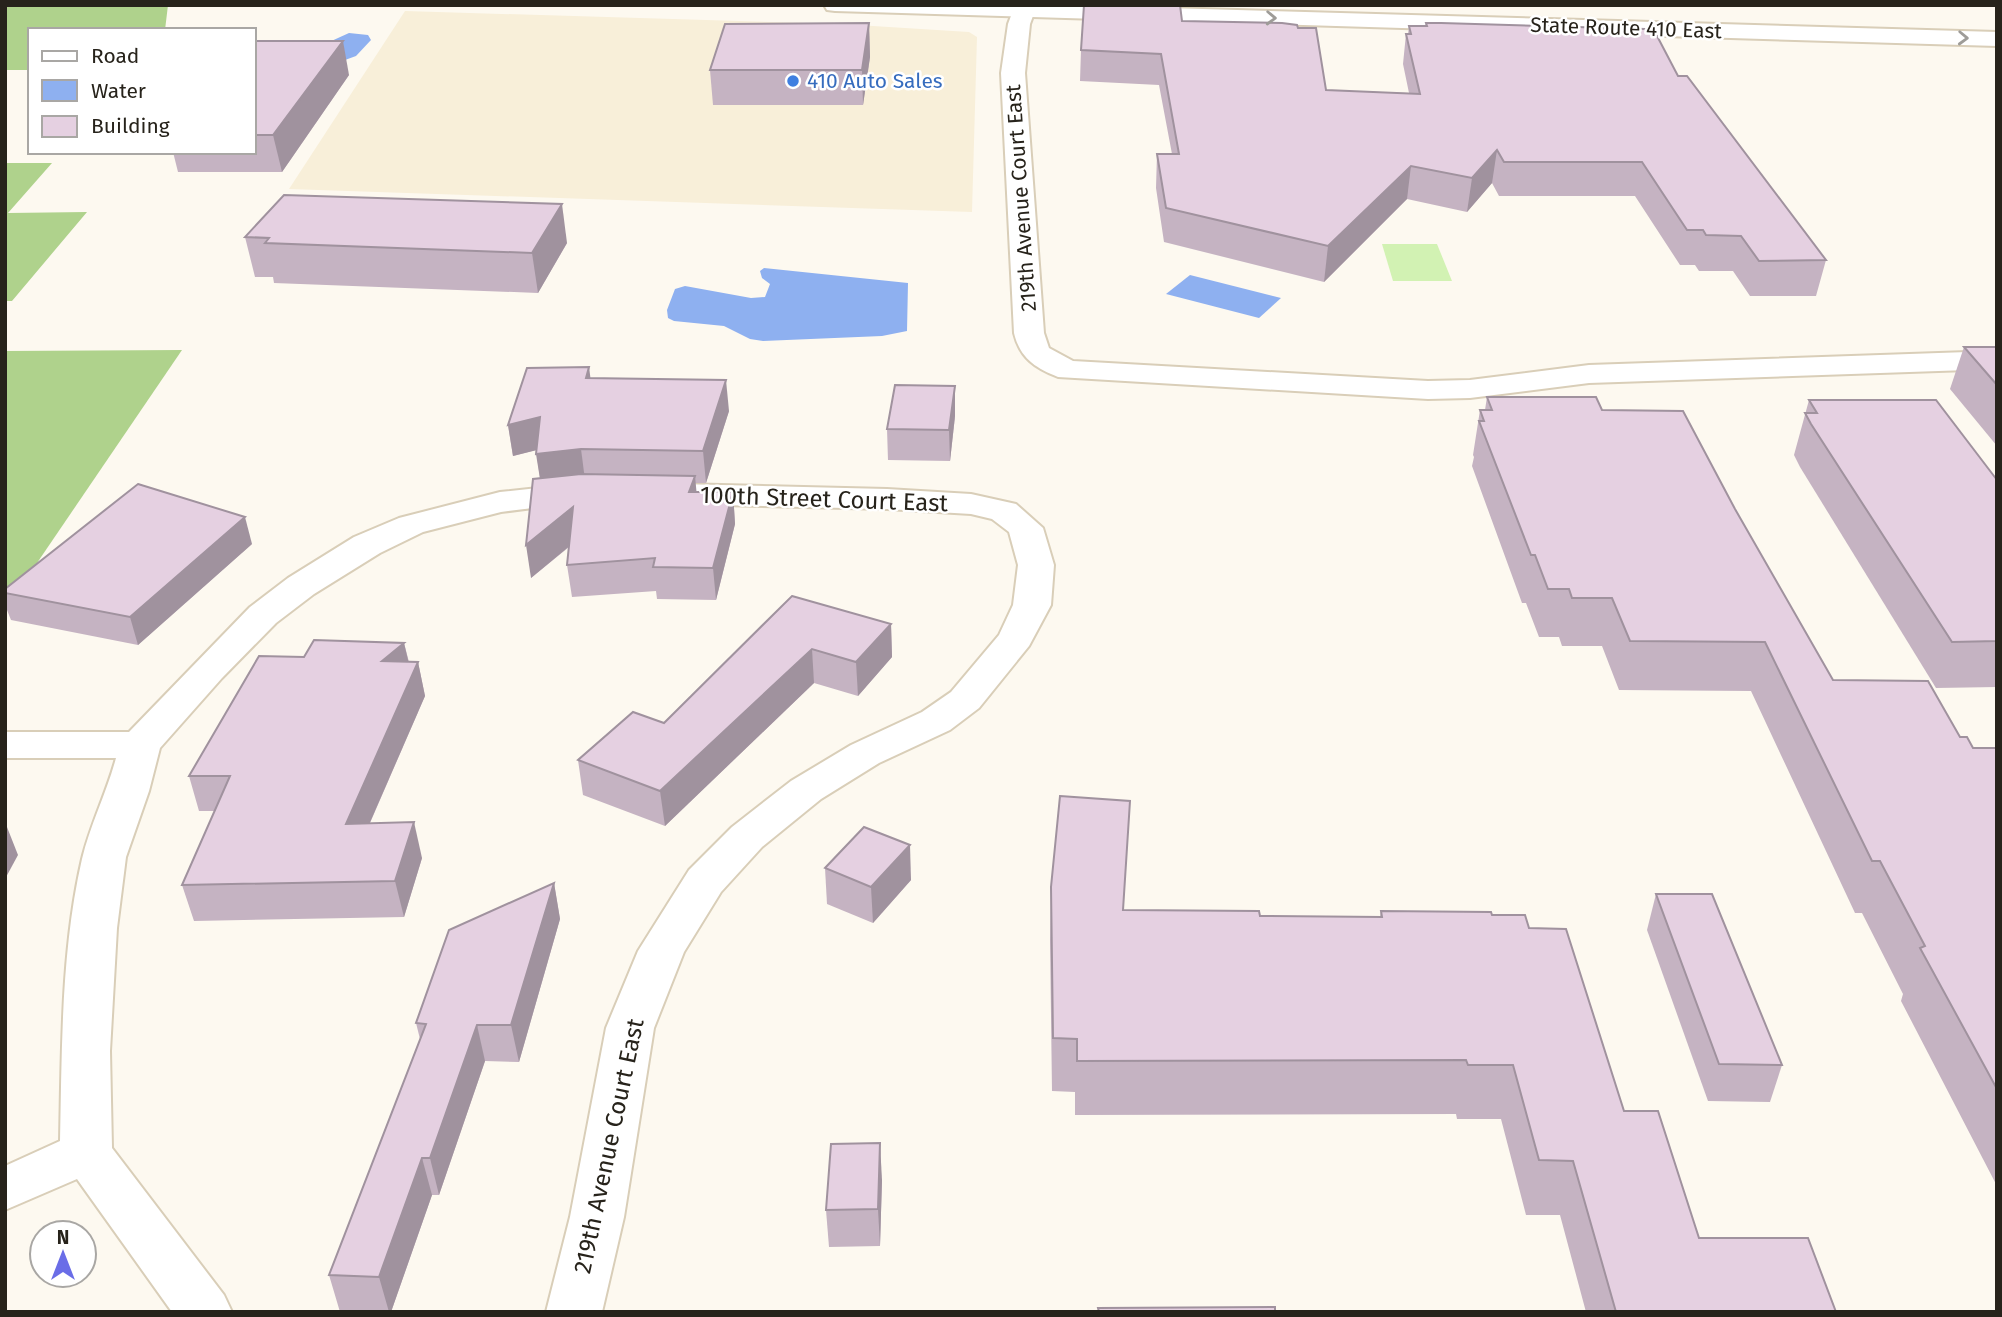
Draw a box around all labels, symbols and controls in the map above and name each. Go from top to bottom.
one-way arrow [1266,10,1276,26]
street label: State Route 410 East [1530,12,1723,44]
legend [28,28,256,154]
one-way arrow [1958,30,1969,45]
text: Road [91,43,139,69]
place label: 410 Auto Sales [807,68,943,94]
marker: 410 Auto Sales [785,73,801,89]
text: Water [91,78,146,104]
street label: 219th Avenue Court East [1000,83,1042,312]
text: Building [91,113,170,139]
street label: 100th Street Court East [699,481,949,517]
street label: 219th Avenue Court East [568,1016,650,1276]
north arrow [28,1219,98,1289]
text: N [57,1226,69,1249]

